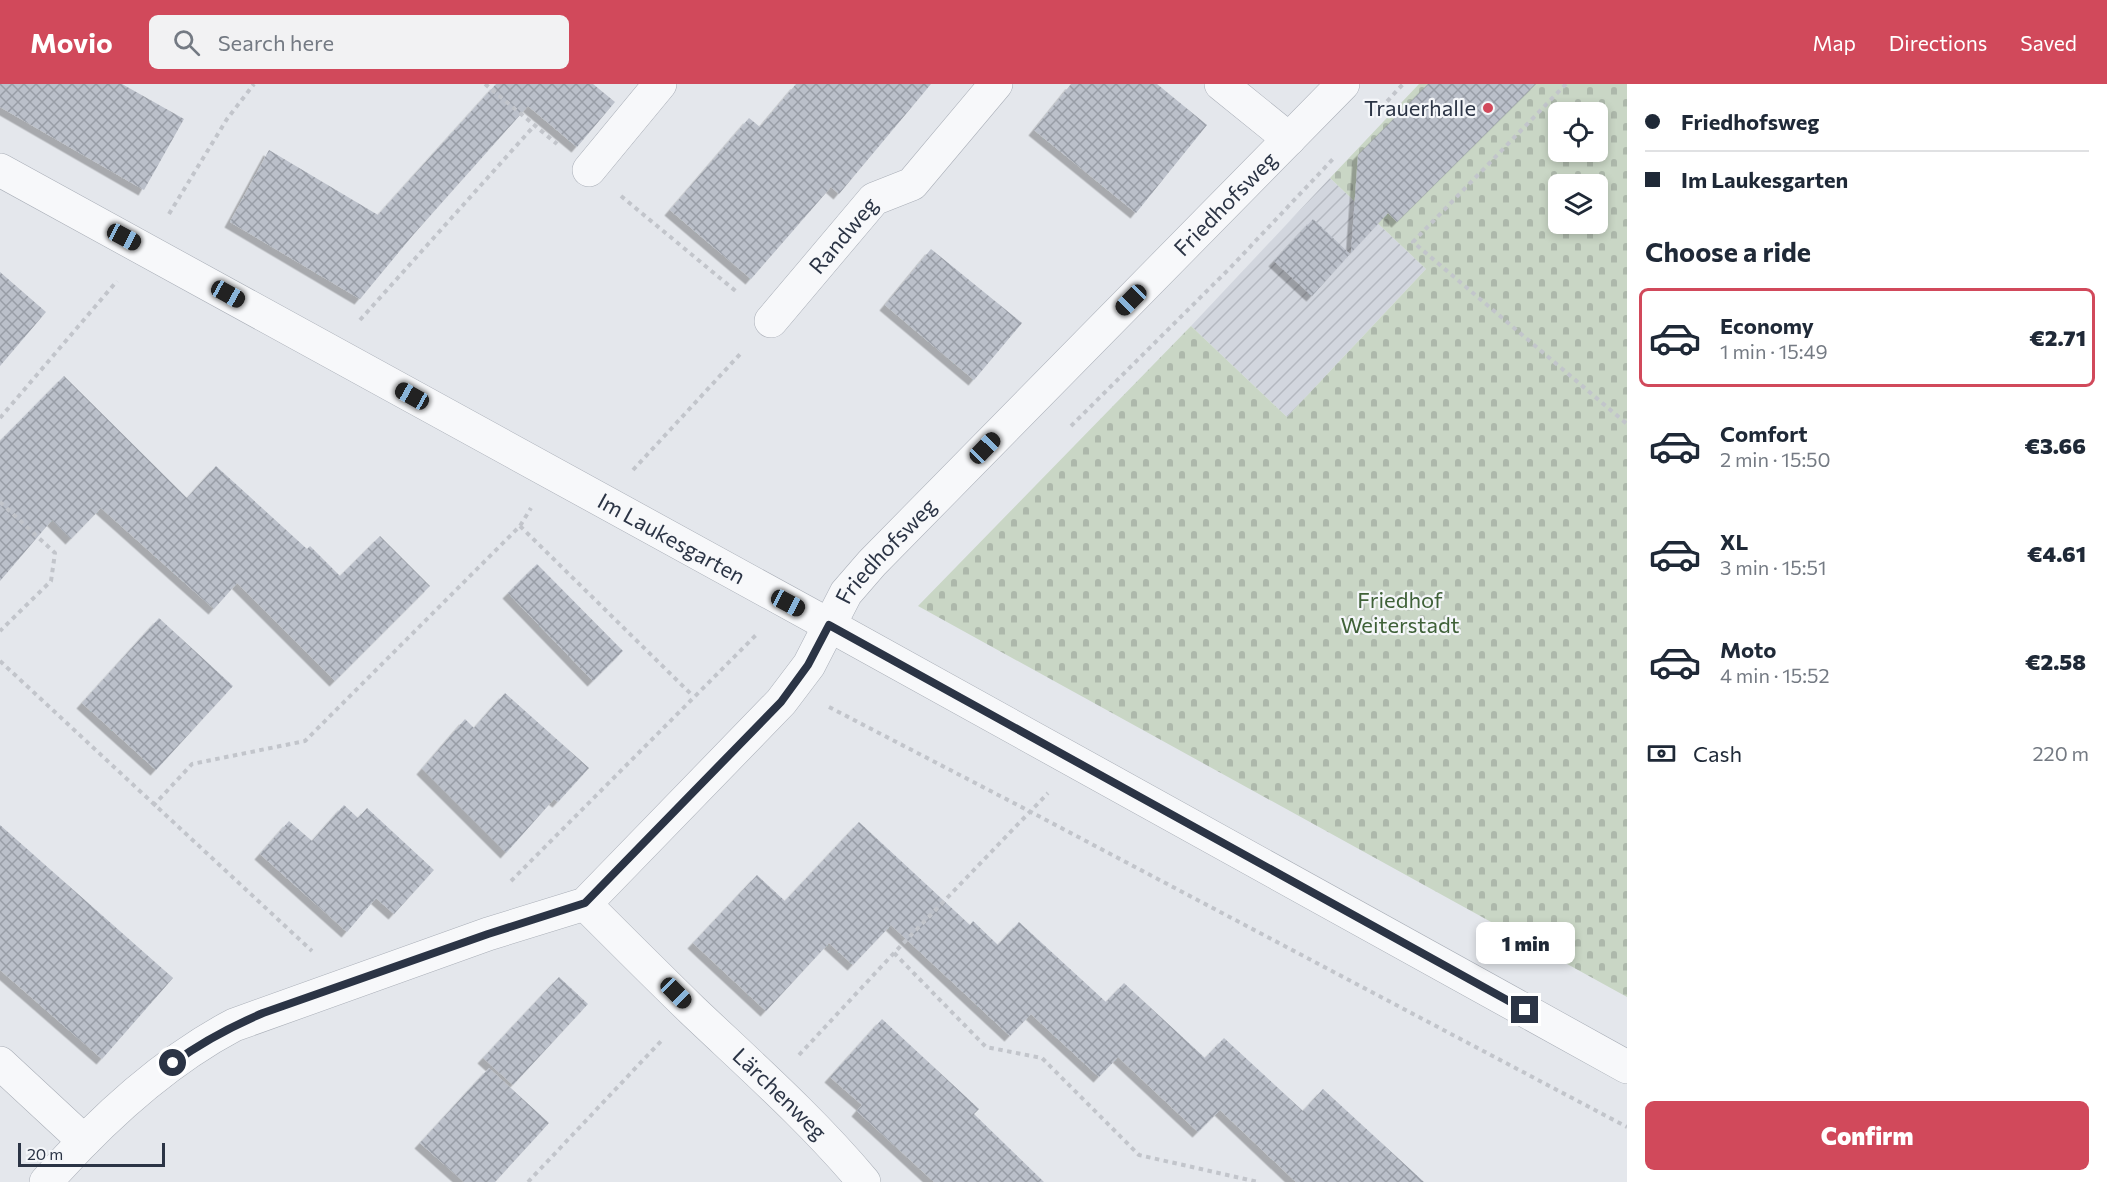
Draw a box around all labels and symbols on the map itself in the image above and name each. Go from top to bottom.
place label: Trauerhalle [1364,94,1476,121]
marker: Trauerhalle [1481,101,1495,115]
street label: Friedhofsweg [1168,145,1282,261]
street label: Randweg [803,191,883,279]
car [104,221,144,253]
car [208,277,248,311]
car [1112,281,1150,319]
car [392,379,432,413]
car [966,429,1004,467]
street label: Im Laukesgarten [593,487,750,589]
street label: Friedhofsweg [829,492,941,608]
park label: Friedhof Weiterstadt [1340,586,1460,638]
car [768,587,808,619]
callout: 1 min [1476,923,1574,965]
car [657,974,695,1012]
route end [1511,996,1538,1023]
street label: Lärchenweg [728,1042,833,1145]
route start [159,1049,186,1076]
scale bar [18,1140,165,1168]

